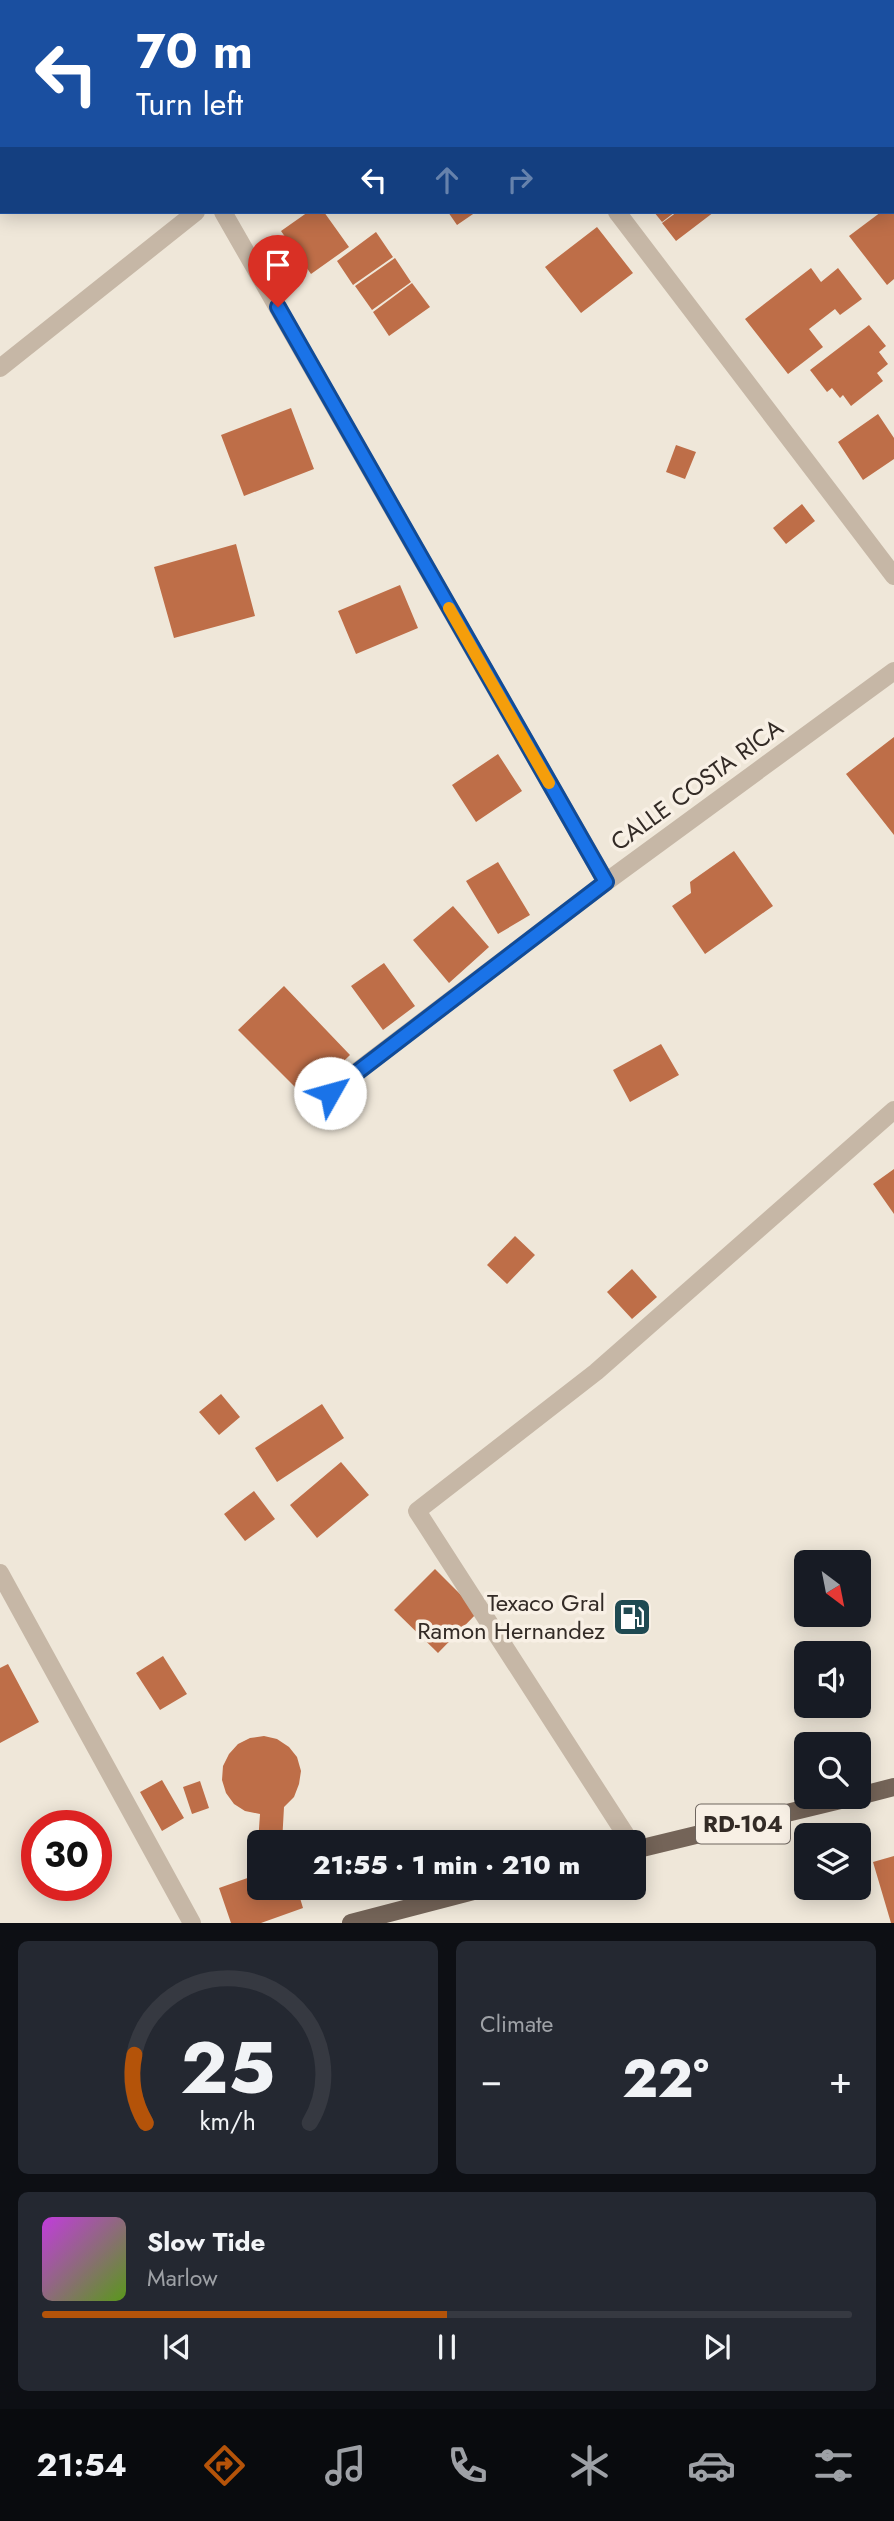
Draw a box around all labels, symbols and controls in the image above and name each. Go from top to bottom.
text: 70 m [136,16,253,86]
icon: left [21,28,112,119]
text: Turn left [136,81,243,127]
icon: left [355,161,393,199]
icon: ahead [428,161,466,199]
icon: right [501,161,539,199]
pin [248,235,308,307]
icon: arrive [259,246,297,284]
street label: CALLE COSTA RICA [603,710,790,859]
position arrow [293,1056,367,1130]
north arrow [794,1550,872,1628]
map controls [794,1550,871,1900]
place label: Texaco Gral Ramon Hernandez [417,1585,605,1648]
fuel station icon: Texaco Gral Ramon Hernandez [611,1596,653,1638]
button: sound [794,1641,871,1718]
button: search [794,1732,871,1809]
road number: RD-104 [696,1804,790,1843]
speed limit sign: 30 [21,1810,112,1901]
button: layers [794,1823,871,1900]
text: 21:55 · 1 min · 210 m [313,1846,580,1884]
text: Climate [480,2007,553,2041]
text: 25 [181,2016,275,2121]
text: 22° [622,2041,709,2117]
text: − [480,2052,502,2107]
text: + [829,2052,852,2107]
text: km/h [200,2103,256,2139]
text: Slow Tide [147,2223,266,2261]
text: Marlow [147,2261,218,2295]
icon: previous [158,2328,196,2366]
icon: pause [428,2328,466,2366]
icon: next [698,2328,736,2366]
icon: directions [200,2441,249,2490]
icon: music [321,2441,370,2490]
icon: phone [443,2441,492,2490]
icon: climate [565,2441,614,2490]
icon: car [687,2441,736,2490]
icon: filters [809,2441,858,2490]
text: 21:54 [36,2442,127,2488]

